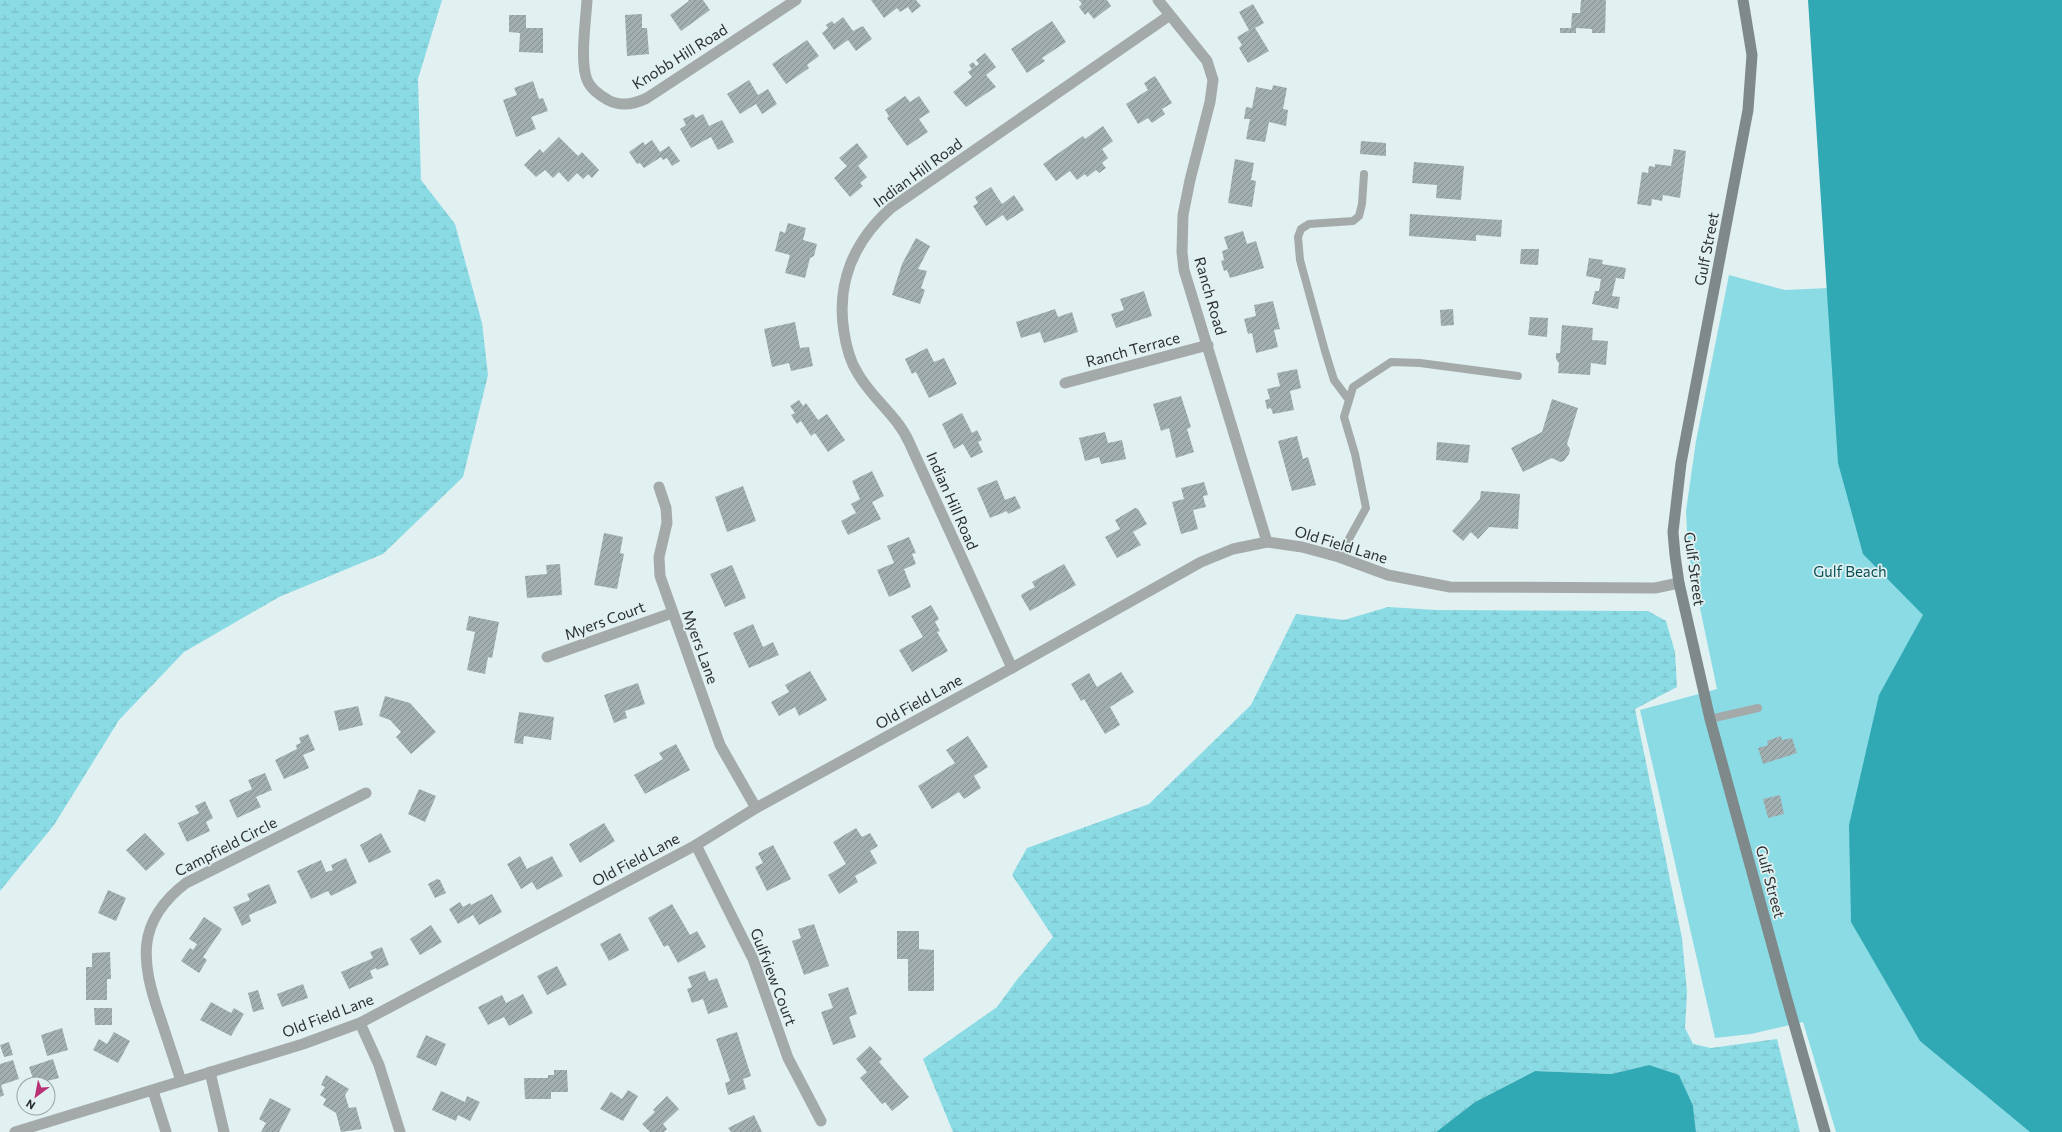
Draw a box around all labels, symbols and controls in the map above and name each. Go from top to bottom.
street label: Knobb Hill Road [629,20,730,93]
street label: Indian Hill Road [870,134,965,210]
street label: Gulf Street [1690,211,1722,287]
street label: Ranch Road [1191,255,1231,337]
street label: Ranch Terrace [1084,328,1182,370]
street label: Indian Hill Road [923,449,983,552]
street label: Old Field Lane [1293,521,1390,567]
street label: Gulf Street [1681,531,1709,607]
park label: Gulf Beach [1813,562,1887,580]
street label: Myers Court [562,597,647,643]
street label: Myers Lane [679,607,723,686]
street label: Old Field Lane [872,670,965,732]
street label: Campfield Circle [172,813,280,880]
street label: Old Field Lane [589,829,682,890]
street label: Gulf Street [1753,843,1789,920]
street label: Gulfview Court [747,925,801,1028]
street label: Old Field Lane [279,989,376,1041]
north arrow [16,1076,56,1116]
text: N [23,1097,37,1113]

